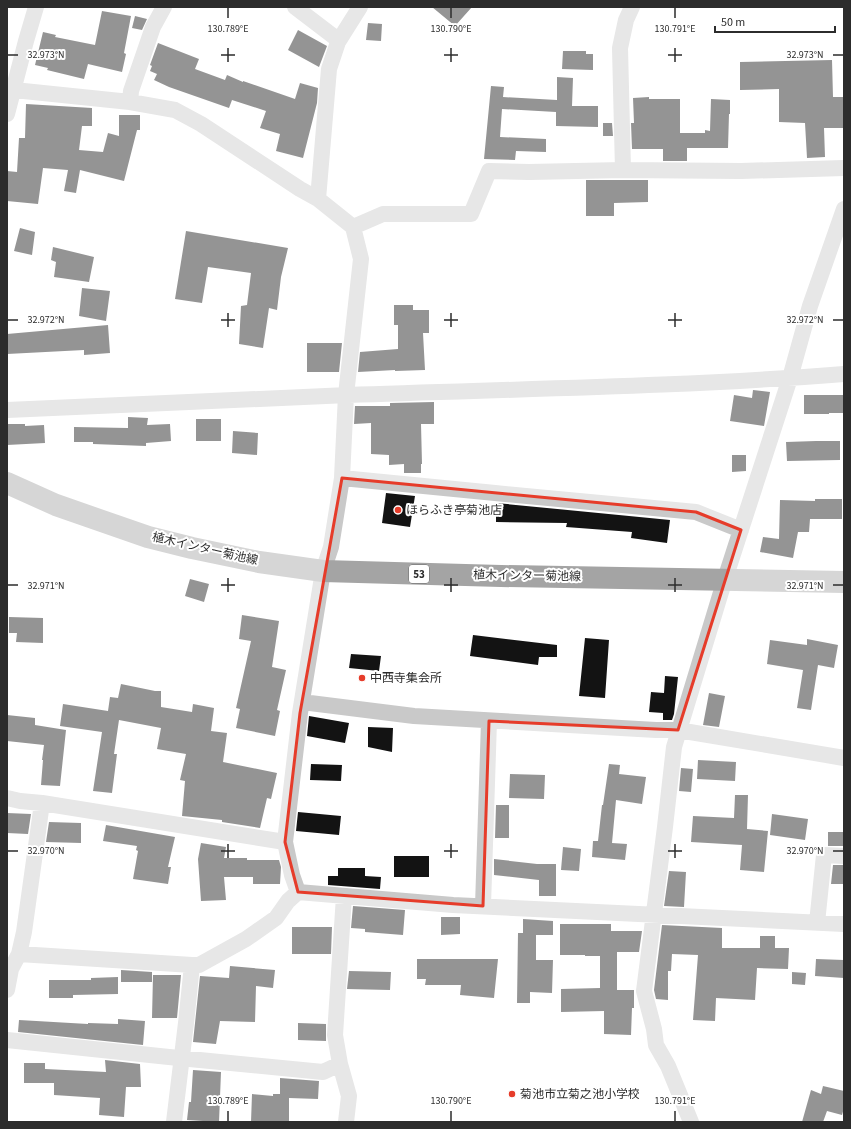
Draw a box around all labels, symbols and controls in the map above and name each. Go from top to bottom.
scale bar [715,8,835,34]
text: 50 m [721,14,745,31]
text: 130.789°E [208,22,248,36]
text: 130.790°E [431,22,471,36]
text: 130.791°E [655,22,695,36]
text: 32.973°N [27,48,65,62]
text: 32.973°N [786,48,824,62]
text: 32.972°N [27,313,65,327]
text: 32.972°N [786,313,824,327]
place label: ほらふき亭菊池店 [406,502,502,519]
marker: ほらふき亭菊池店 [393,505,403,515]
street label: 植木インター菊池線 [150,529,260,569]
road number: 53 [409,565,429,583]
street label: 植木インター菊池線 [473,567,581,585]
text: 32.971°N [27,579,65,593]
text: 32.971°N [786,579,824,593]
place label: 中西寺集会所 [370,670,442,687]
marker: 中西寺集会所 [357,673,367,683]
text: 32.970°N [27,844,65,858]
text: 32.970°N [786,844,824,858]
place label: 菊池市立菊之池小学校 [520,1086,640,1103]
marker: 菊池市立菊之池小学校 [507,1089,517,1099]
text: 130.789°E [208,1094,248,1108]
text: 130.790°E [431,1094,471,1108]
text: 130.791°E [655,1094,695,1108]

